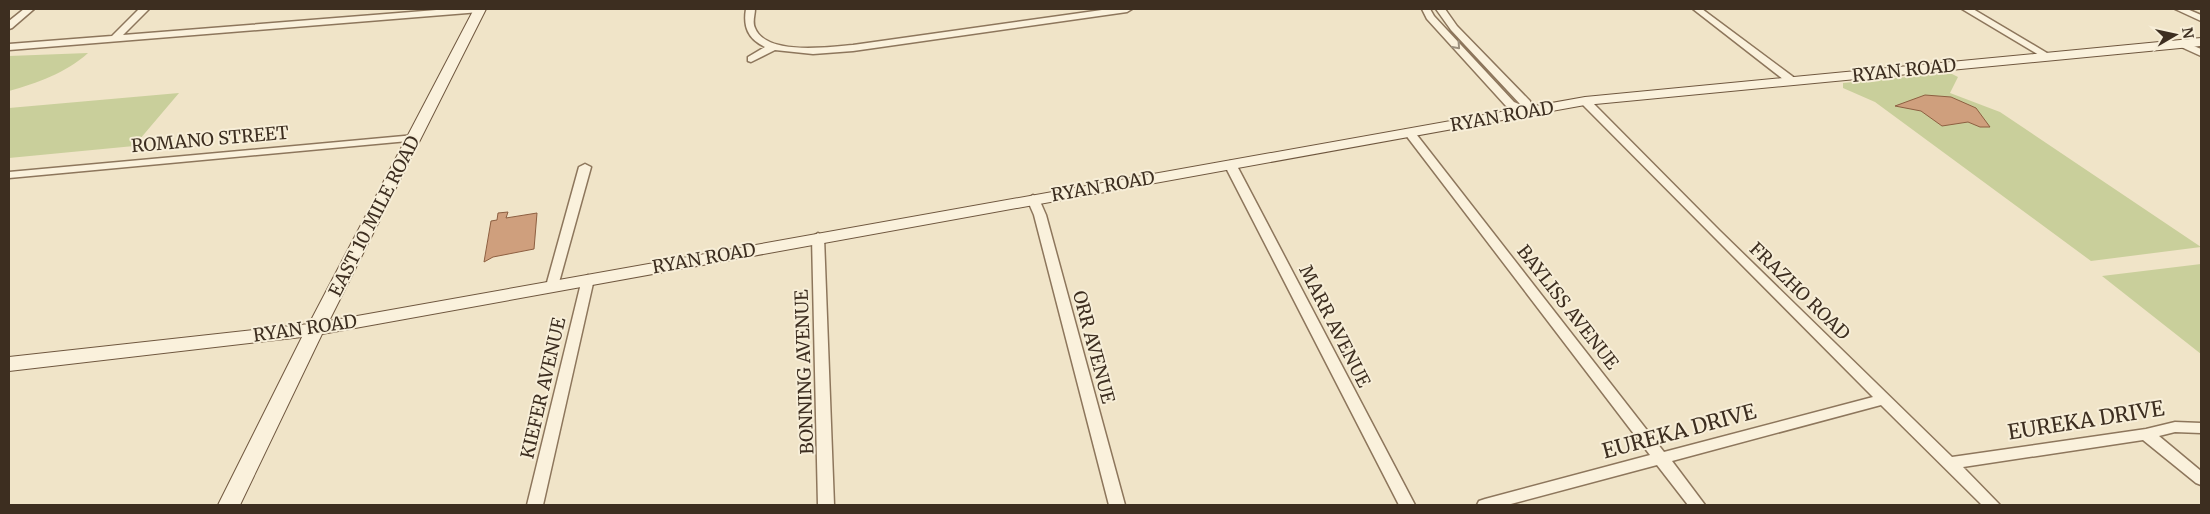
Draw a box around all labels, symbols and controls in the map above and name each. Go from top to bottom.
north arrow [2150,10,2200,60]
text: N [2178,26,2198,40]
one-way arrow [1451,41,1460,50]
street label: RYAN ROAD [1851,53,1957,87]
street label: RYAN ROAD [1448,96,1556,136]
street label: ROMANO STREET [130,121,290,157]
street label: EAST 10 MILE ROAD [323,132,425,300]
street label: RYAN ROAD [1049,166,1157,206]
street label: FRAZHO ROAD [1745,237,1855,345]
street label: RYAN ROAD [650,238,758,278]
street label: BAYLISS AVENUE [1512,240,1624,374]
street label: MARR AVENUE [1294,261,1376,392]
street label: ORR AVENUE [1068,288,1120,406]
street label: BONNING AVENUE [790,289,818,455]
street label: RYAN ROAD [252,309,358,347]
street label: KIEFER AVENUE [516,315,571,461]
street label: EUREKA DRIVE [2006,394,2167,446]
street label: EUREKA DRIVE [1599,397,1759,464]

